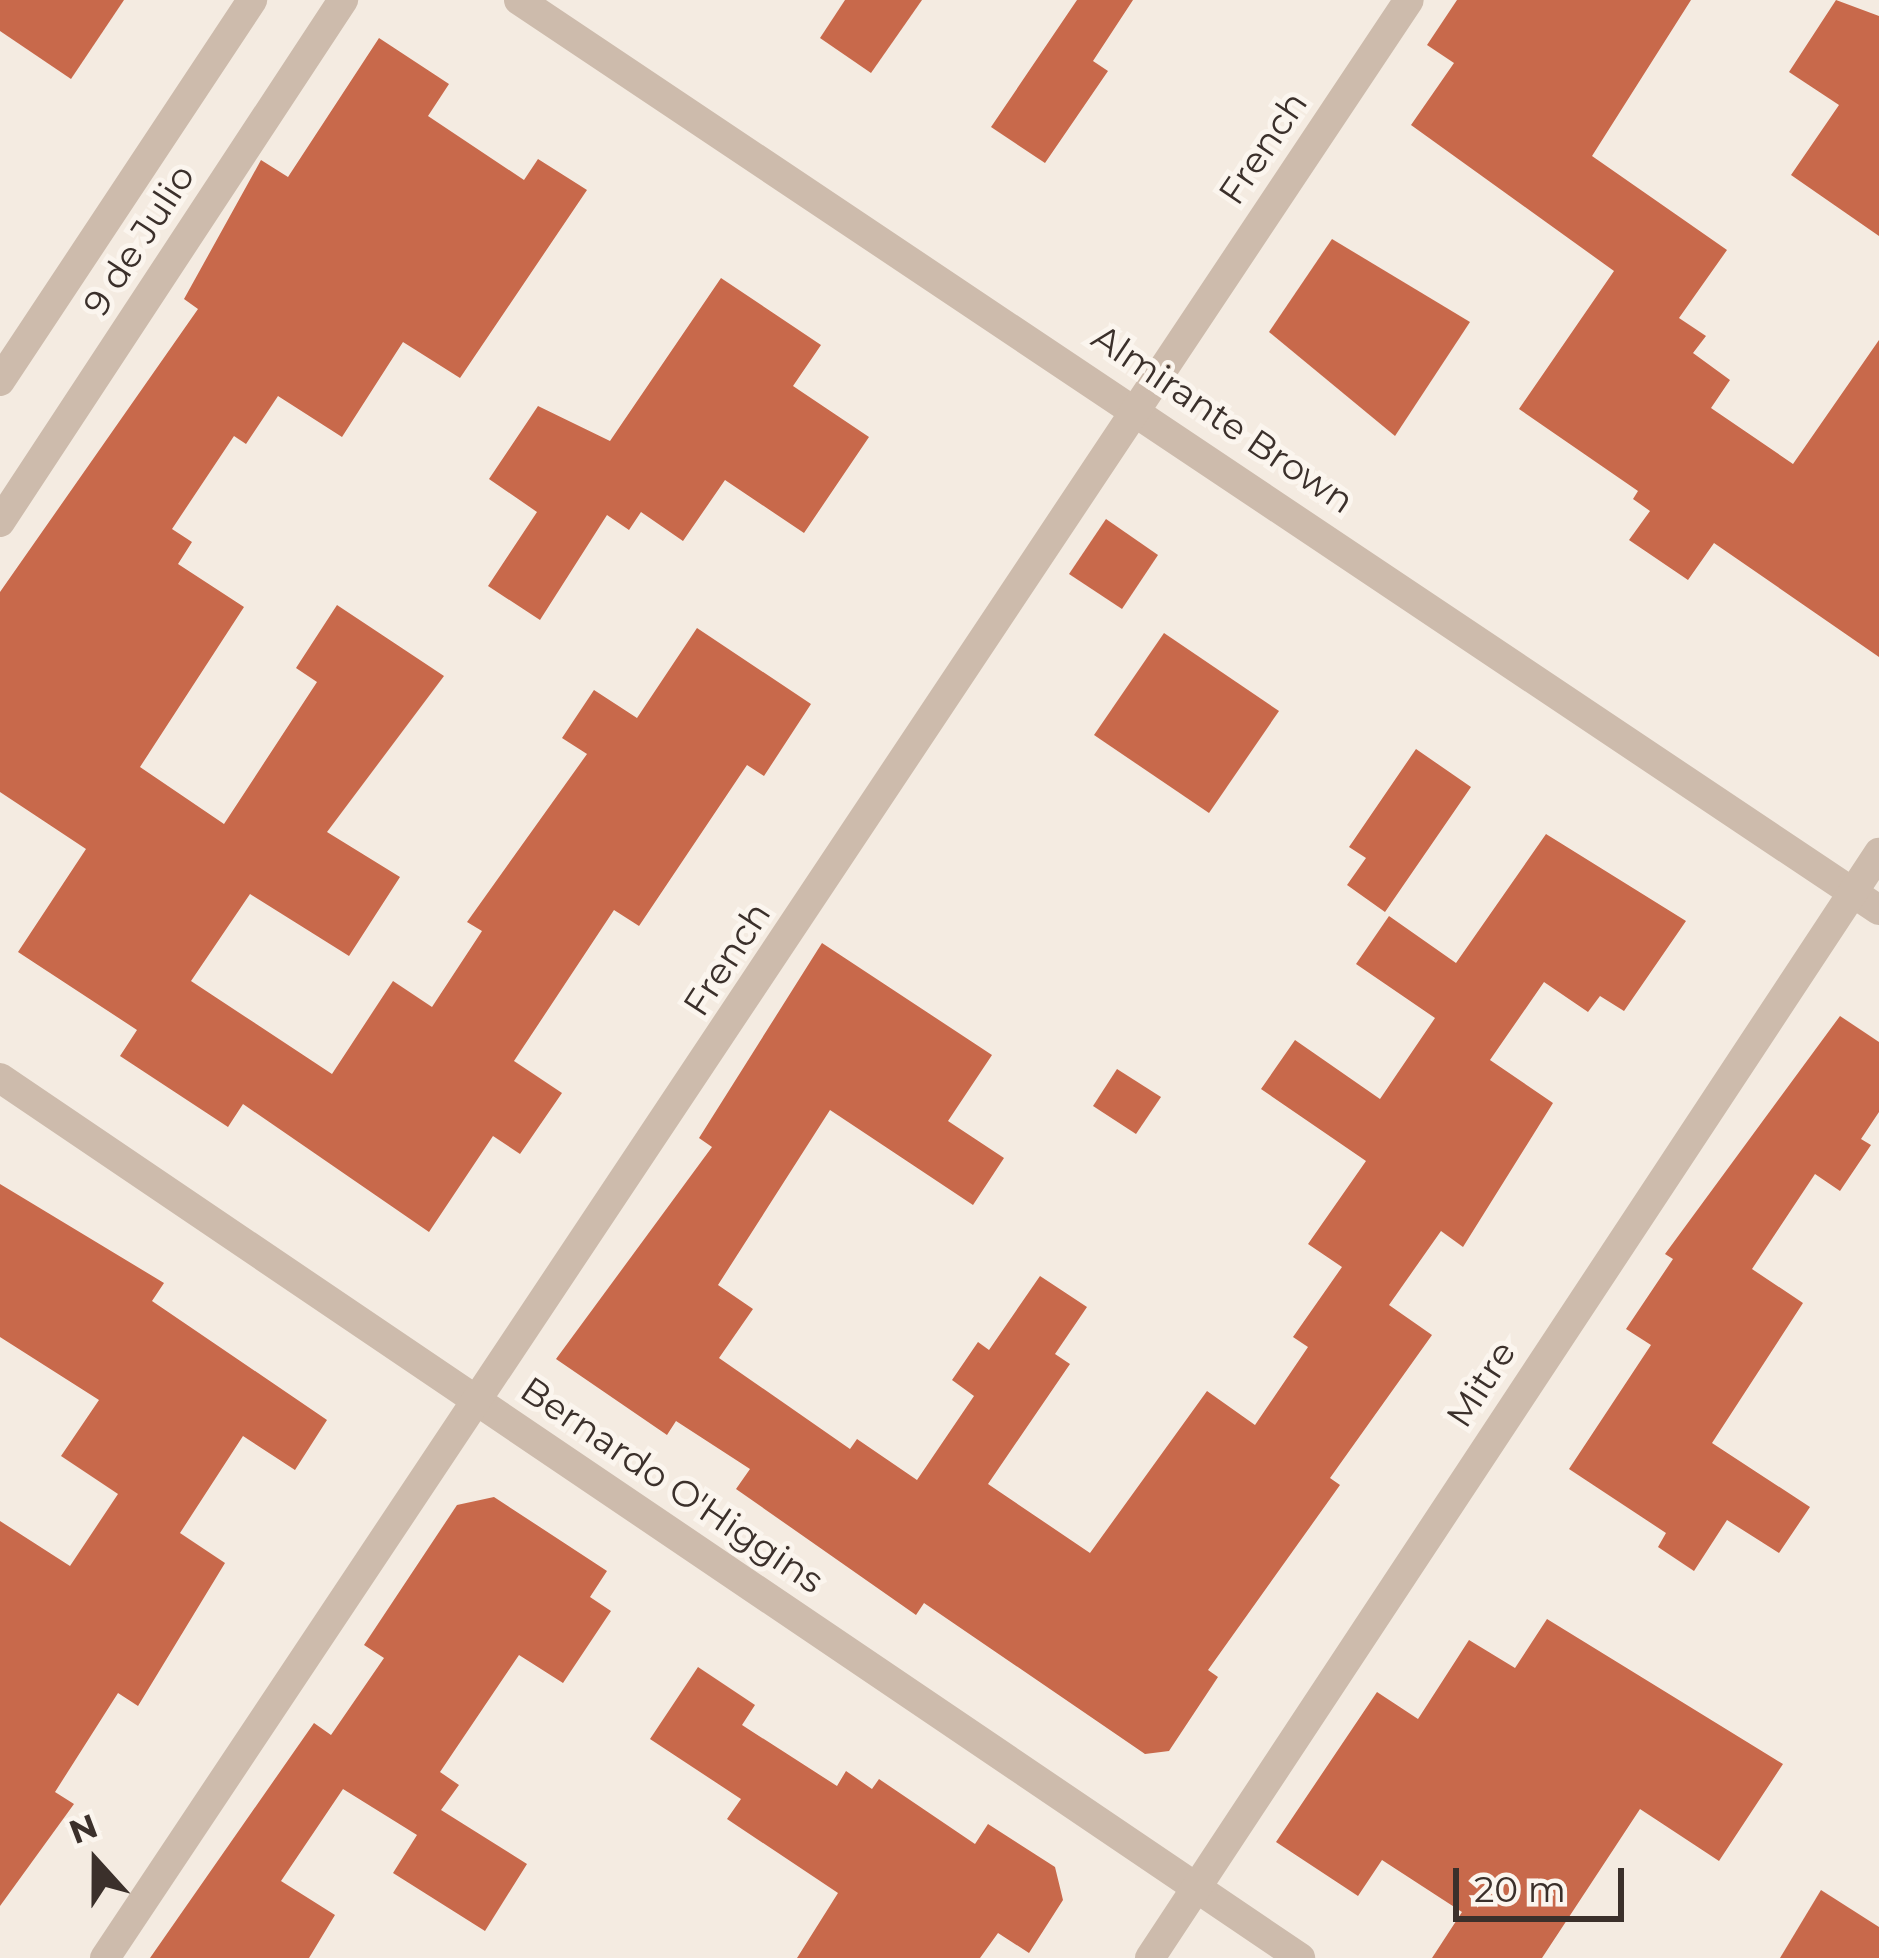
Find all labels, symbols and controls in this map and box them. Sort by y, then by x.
street label: French [1210,83,1316,213]
street label: 9 de Julio [74,156,204,324]
street label: Almirante Brown [1084,315,1362,523]
street label: French [674,894,780,1024]
street label: Mitre [1437,1333,1525,1435]
street label: Bernardo O'Higgins [512,1368,832,1602]
north arrow [36,1802,156,1922]
text: N [63,1805,103,1852]
scale bar [1459,1844,1630,1918]
text: 20 m [1474,1867,1566,1911]

